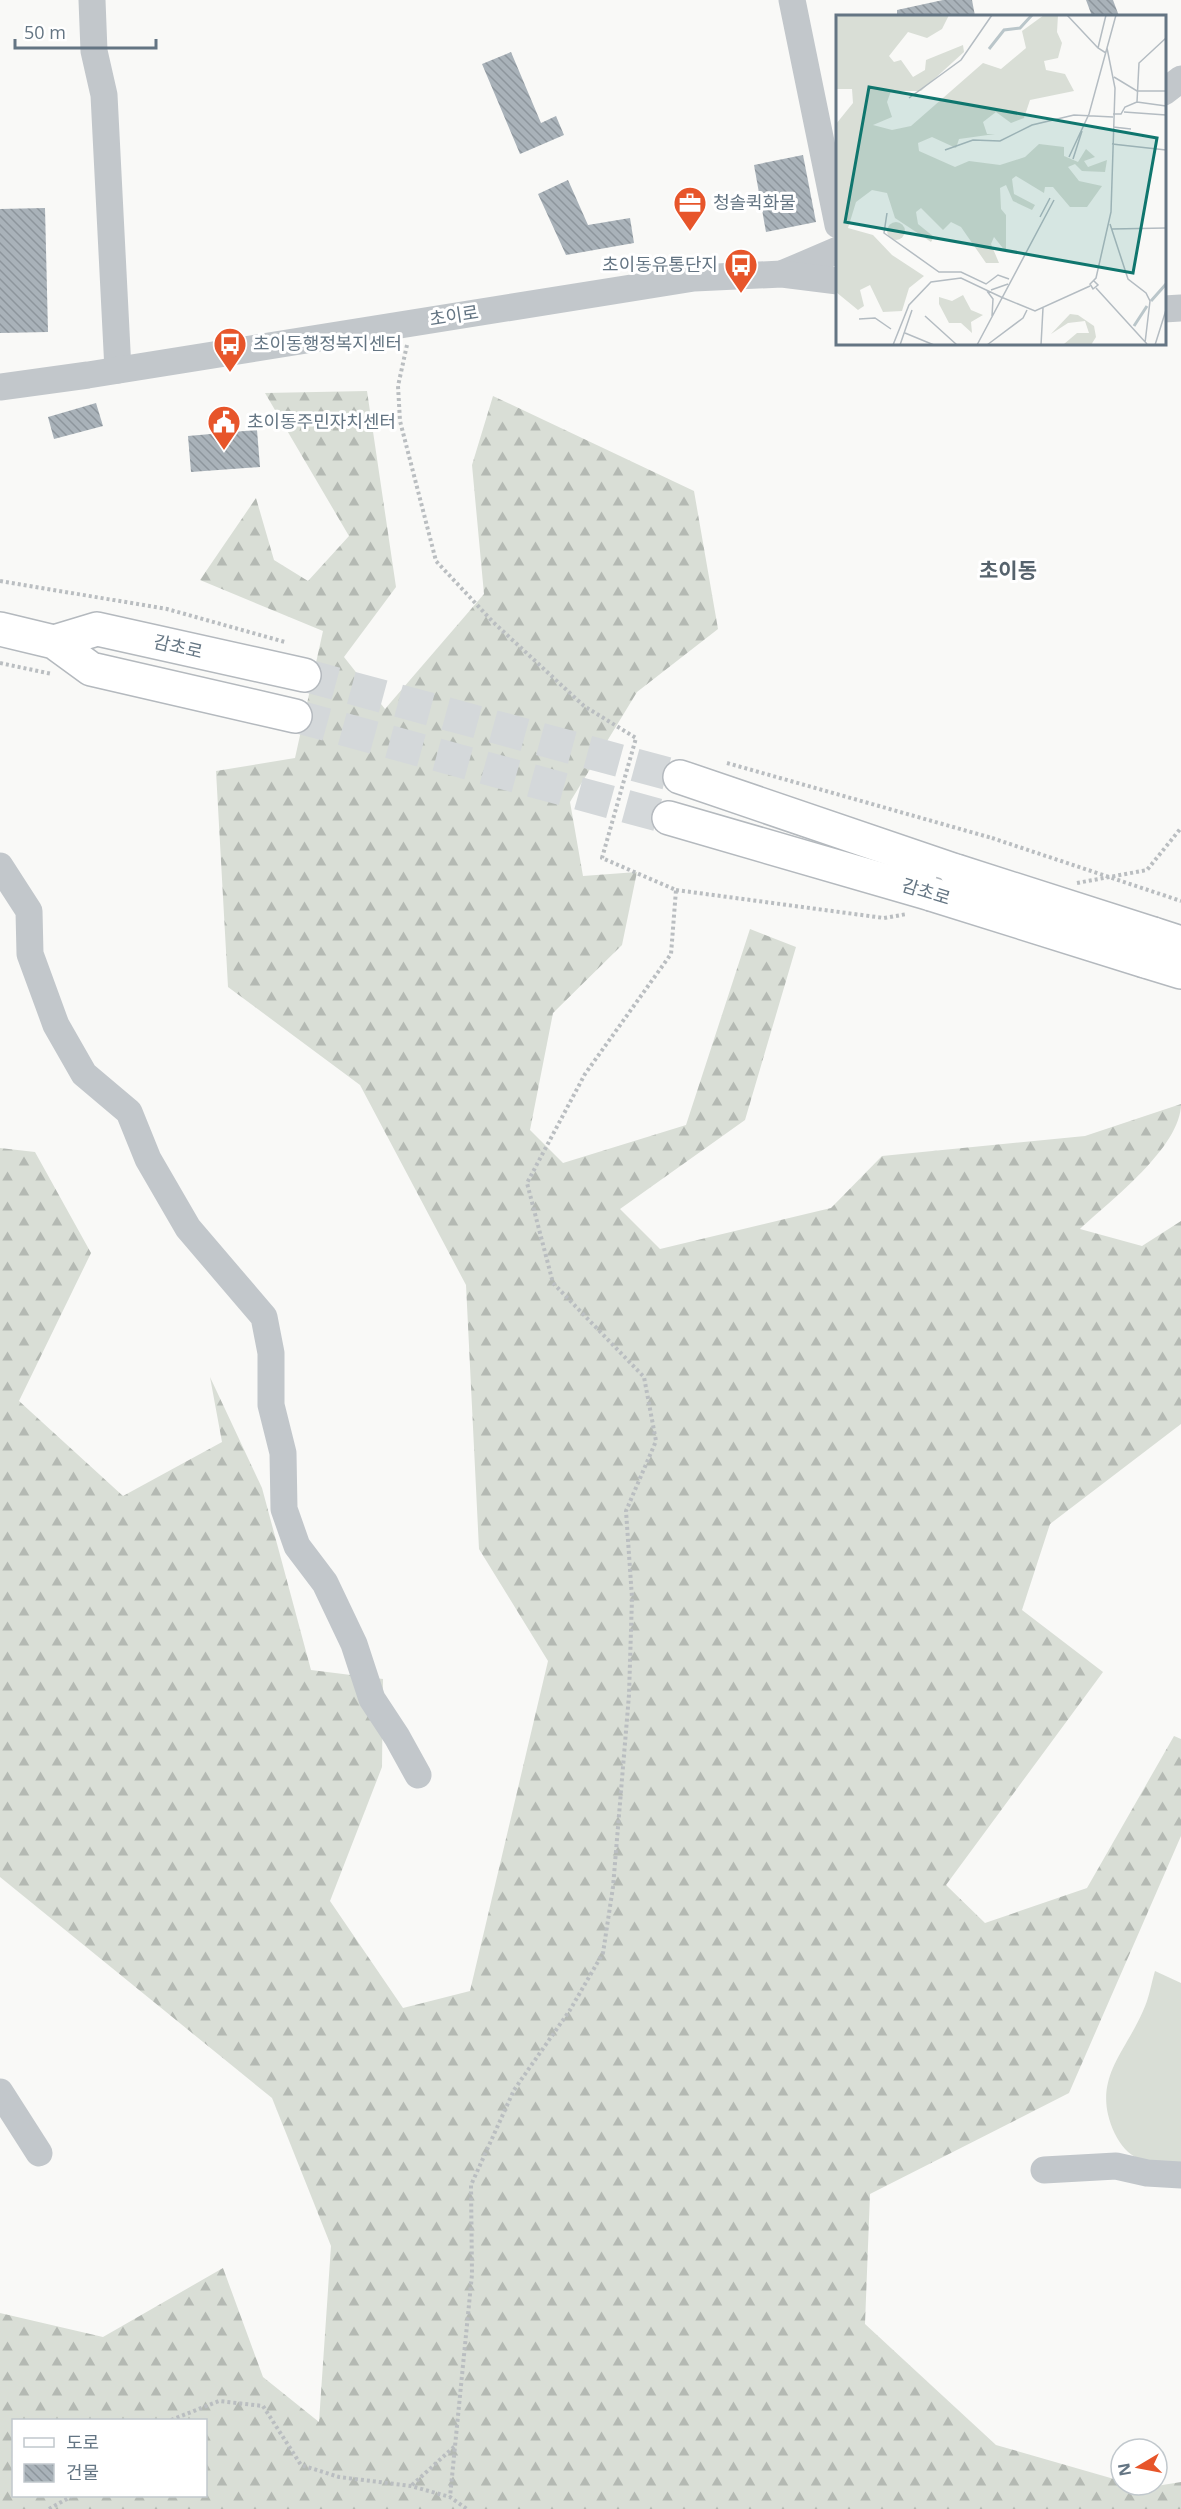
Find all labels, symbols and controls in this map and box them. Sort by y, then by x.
scale bar [15,12,156,50]
inset map [836,15,1166,345]
text: 50 m [24,20,66,44]
office icon: 청솔퀵화물 [672,185,708,232]
place label: 청솔퀵화물 [713,190,796,214]
bus stop icon: 초이동유통단지 [723,247,759,294]
place label: 초이동유통단지 [602,252,718,276]
street label: 초이로 [427,299,480,331]
bus stop icon: 초이동행정복지센터 [212,326,248,373]
place label: 초이동행정복지센터 [253,331,402,355]
public building icon: 초이동주민자치센터 [206,404,242,451]
place label: 초이동주민자치센터 [247,409,396,433]
district label: 초이동 [979,556,1037,584]
street label: 감초로 [151,629,205,663]
street label: 감초로 [899,872,954,910]
legend [12,2419,207,2497]
text: 도로 [66,2430,99,2454]
north arrow [1109,2437,1169,2497]
text: 건물 [66,2460,99,2484]
text: N [1112,2461,1136,2478]

